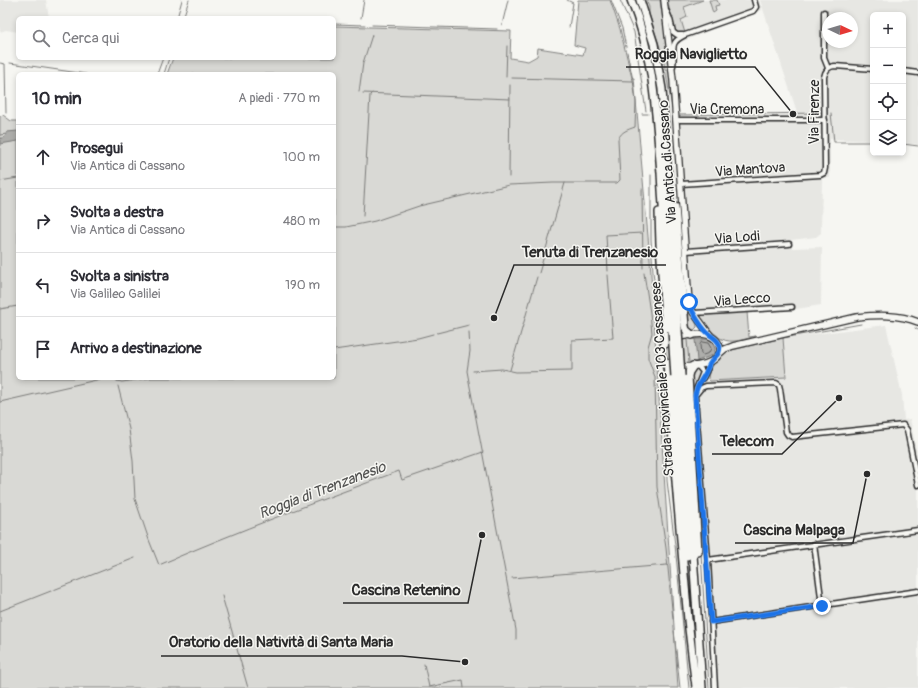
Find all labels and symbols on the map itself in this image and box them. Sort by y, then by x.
north arrow [822,12,858,48]
callout: Roggia Naviglietto [626,40,755,67]
text: Roggia Naviglietto [635,45,747,64]
street label: Via Firenze [806,80,823,144]
street label: Via Antica di Cassano [655,99,680,224]
street label: Via Cremona [690,101,764,118]
street label: Via Mantova [714,159,786,180]
street label: Via Lodi [714,227,761,248]
callout: Tenuta di Trenzanesio [514,238,666,265]
text: Tenuta di Trenzanesio [521,243,658,262]
street label: Strada Provinciale 103 Cassanese [647,281,678,477]
street label: Via Lecco [713,289,772,310]
route start [680,293,698,311]
callout: Telecom [712,427,782,454]
text: Telecom [719,432,774,451]
water label: Roggia di Trenzanesio [256,457,389,523]
callout: Cascina Malpaga [735,516,853,543]
text: Cascina Malpaga [743,521,845,540]
callout: Cascina Retenino [343,576,468,603]
text: Cascina Retenino [352,581,460,600]
route end [813,597,831,615]
callout: Oratorio della Natività di Santa Maria [161,629,402,656]
text: Oratorio della Natività di Santa Maria [169,633,393,652]

